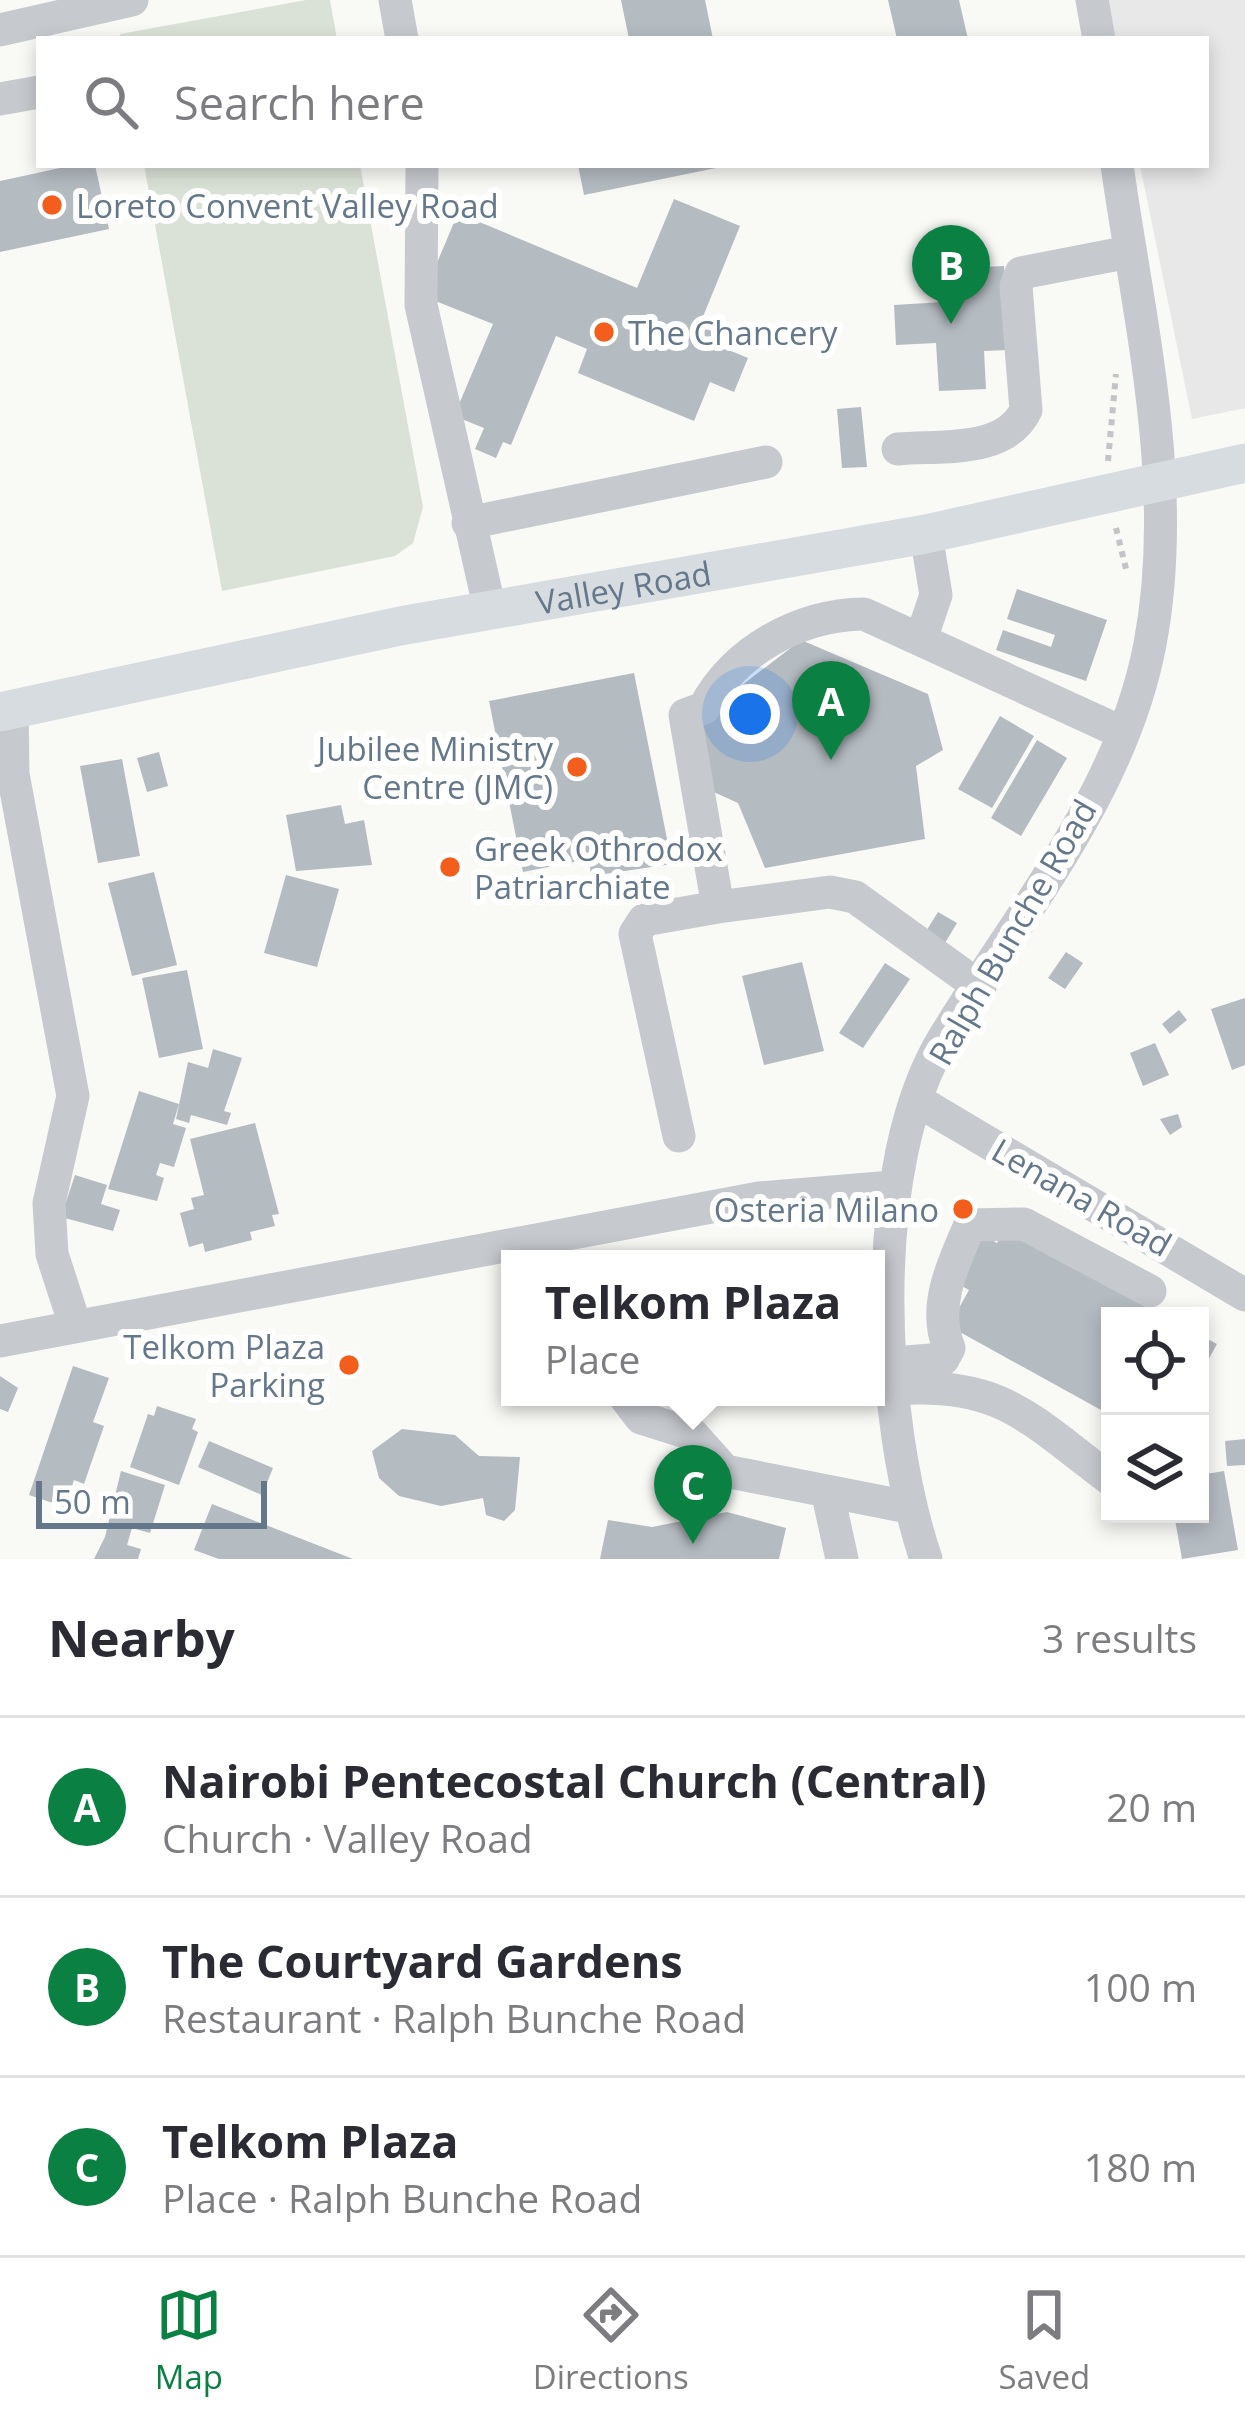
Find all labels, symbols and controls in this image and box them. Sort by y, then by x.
search box [36,36,1209,168]
icon: search [78,69,144,135]
text: Search here [174,72,425,133]
place label: Loreto Convent Valley Road [76,183,499,228]
marker: Loreto Convent Valley Road [39,192,65,218]
pin: B [912,225,990,324]
place label: The Chancery [628,310,838,355]
marker: The Chancery [591,319,617,345]
street label: Valley Road [532,549,715,624]
pin: A [792,661,870,760]
your location [720,684,780,744]
place label: Jubilee Ministry Centre (JMC) [314,726,553,809]
marker: Jubilee Ministry Centre (JMC) [564,754,590,780]
street label: Ralph Bunche Road [918,791,1106,1073]
place label: Greek Othrodox Patriarchiate [474,826,723,909]
marker: Greek Othrodox Patriarchiate [437,854,463,880]
street label: Lenana Road [984,1127,1180,1267]
place label: Osteria Milano [714,1187,939,1232]
marker: Osteria Milano [950,1196,976,1222]
popup [501,1250,885,1406]
text: Telkom Plaza [545,1271,841,1332]
map controls [1101,1307,1209,1523]
button: locate [1101,1307,1209,1415]
place label: Telkom Plaza Parking [123,1324,325,1407]
text: Place [545,1332,640,1385]
marker: Telkom Plaza Parking [336,1352,362,1378]
button: layers [1101,1415,1209,1523]
pin: C [654,1445,732,1544]
scale bar [36,1475,267,1528]
text: 50 m [54,1479,131,1524]
text: Nearby [48,1602,235,1672]
text: 3 results [1042,1611,1197,1664]
text: Nairobi Pentecostal Church (Central) [162,1750,987,1811]
text: A [74,1780,100,1833]
text: 20 m [1106,1780,1197,1833]
text: Church · Valley Road [162,1811,533,1864]
text: The Courtyard Gardens [162,1930,683,1991]
text: B [74,1960,100,2013]
text: 100 m [1084,1960,1197,2013]
text: Restaurant · Ralph Bunche Road [162,1991,746,2044]
text: Telkom Plaza [162,2110,458,2171]
text: C [75,2140,99,2193]
text: 180 m [1084,2140,1197,2193]
text: Place · Ralph Bunche Road [162,2171,642,2224]
tab: Map [155,2282,223,2399]
tab: Directions [533,2282,689,2399]
tab: Saved [998,2282,1090,2399]

